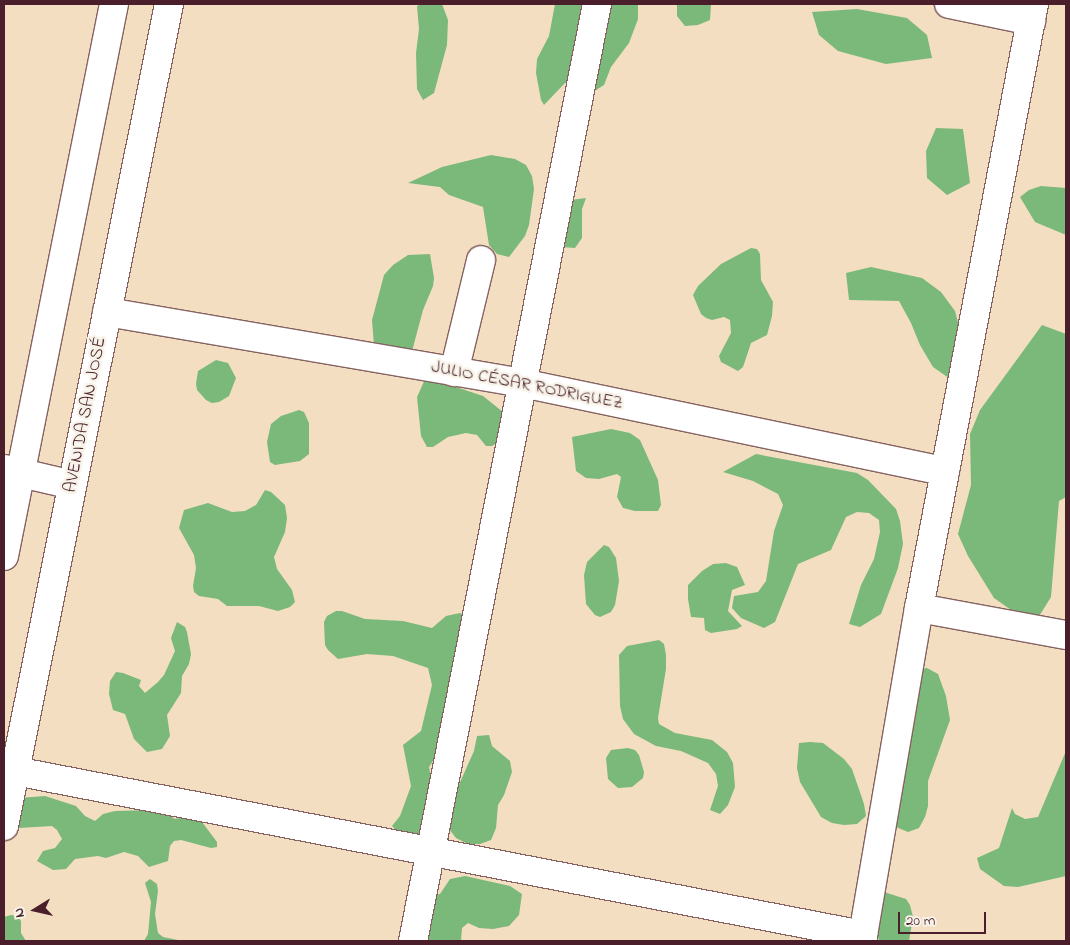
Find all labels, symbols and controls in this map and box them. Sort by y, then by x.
street label: AVENIDA SAN JOSÉ [60,335,112,495]
street label: JULIO CÉSAR RODRIGUEZ [429,357,625,415]
north arrow [10,885,60,935]
scale bar [900,902,988,934]
text: N [9,906,31,919]
text: 20 m [906,910,935,932]

